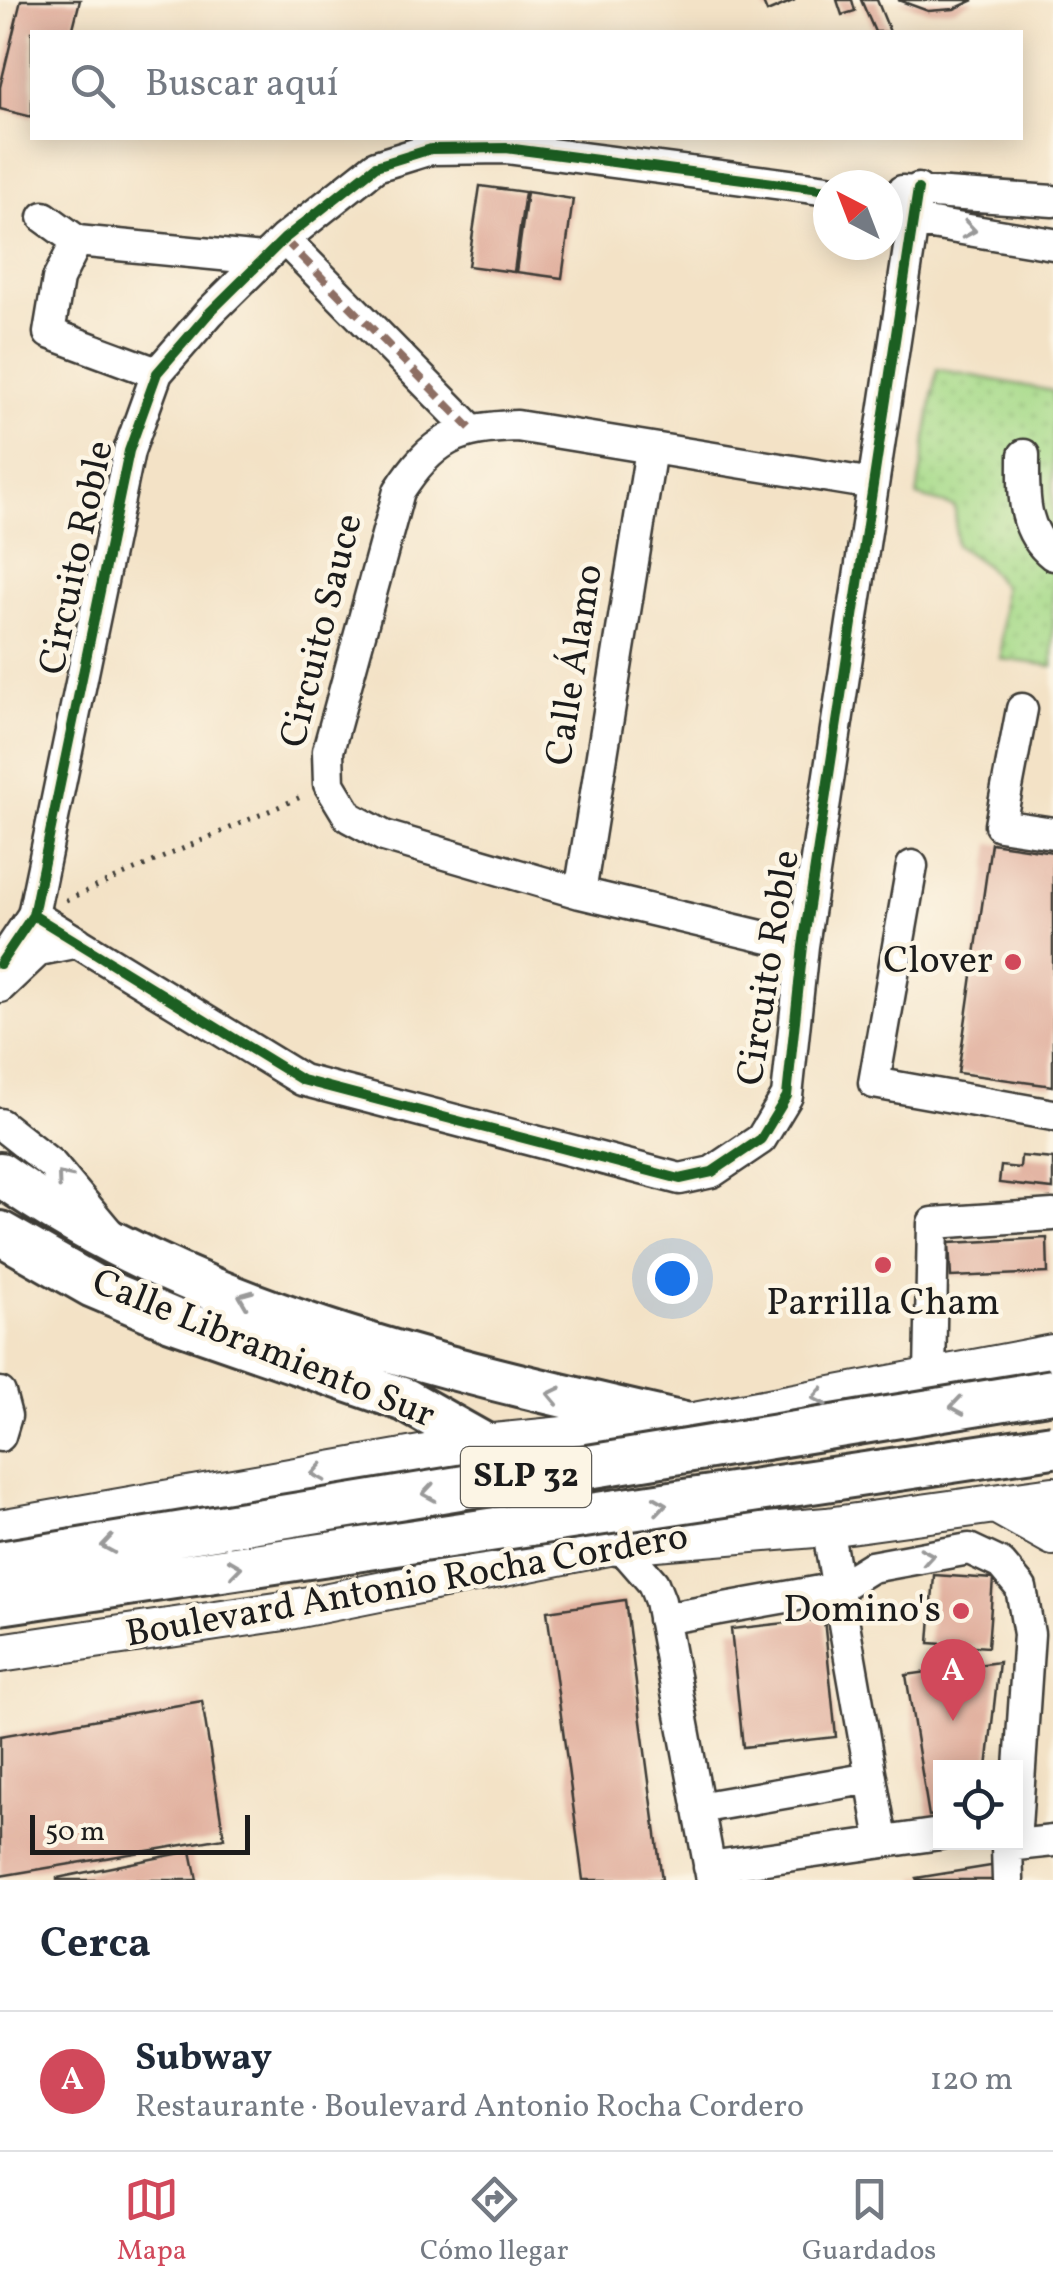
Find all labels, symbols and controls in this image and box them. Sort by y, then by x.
search box [30,30,1023,140]
icon: search [65,58,120,113]
text: Buscar aquí [145,59,338,112]
north arrow [813,170,903,260]
one-way arrow [961,219,977,240]
street label: Circuito Roble [27,436,129,680]
street label: Circuito Sauce [268,509,378,753]
street label: Calle Álamo [534,561,618,769]
street label: Circuito Roble [725,846,815,1090]
place label: Clover [883,936,993,989]
marker: Clover [1002,951,1024,973]
one-way arrow [57,1172,75,1190]
your location [647,1253,698,1304]
marker: Parrilla Cham [872,1254,894,1276]
street label: Calle Libramiento Sur [84,1257,442,1443]
place label: Parrilla Cham [766,1278,1000,1331]
one-way arrow [237,1290,254,1310]
one-way arrow [546,1386,563,1407]
one-way arrow [811,1386,828,1407]
one-way arrow [949,1395,965,1416]
road number: SLP 32 [461,1447,591,1507]
one-way arrow [309,1462,326,1483]
one-way arrow [421,1482,437,1503]
one-way arrow [652,1496,669,1517]
street label: Boulevard Antonio Rocha Cordero [122,1511,692,1663]
one-way arrow [100,1534,116,1555]
one-way arrow [919,1547,936,1568]
one-way arrow [227,1559,243,1580]
place label: Domino's [783,1585,941,1638]
marker: Domino's [950,1600,972,1622]
pin: A [920,1638,986,1721]
map controls [933,1760,1023,1850]
button: locate [933,1760,1023,1850]
scale bar [30,1810,250,1854]
text: 50 m [45,1813,105,1852]
text: Cerca [40,1916,151,1975]
text: Subway [135,2033,272,2086]
text: A [61,2059,84,2103]
text: 120 m [930,2059,1013,2103]
text: Restaurante · Boulevard Antonio Rocha Cordero [135,2086,804,2130]
tab: Mapa [117,2172,187,2271]
tab: Cómo llegar [420,2172,569,2271]
tab: Guardados [802,2172,936,2271]

